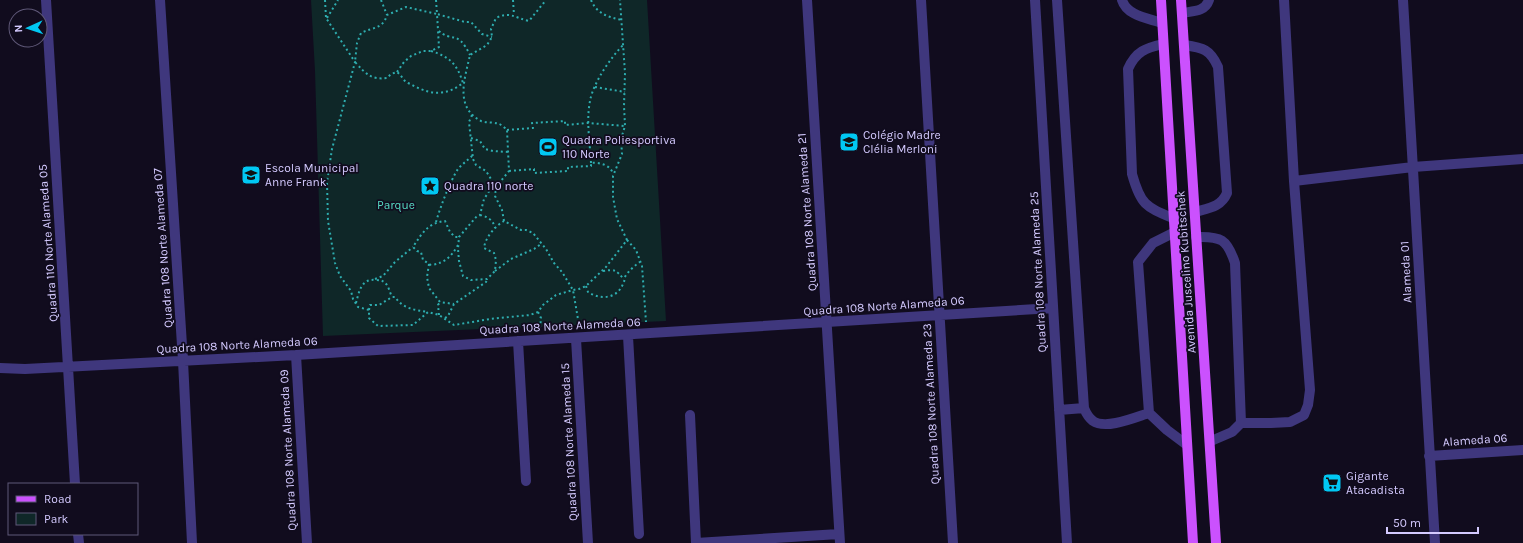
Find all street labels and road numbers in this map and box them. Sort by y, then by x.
street label: Quadra 108 Norte Alameda 21 [794,133,820,291]
street label: Quadra 110 Norte Alameda 05 [35,164,60,322]
street label: Quadra 108 Norte Alameda 07 [150,167,176,328]
street label: Avenida Juscelino Kubitschek [1173,190,1199,354]
street label: Quadra 108 Norte Alameda 25 [1027,191,1049,353]
street label: Alameda 01 [1397,241,1415,303]
street label: Quadra 108 Norte Alameda 06 [803,293,965,319]
street label: Quadra 108 Norte Alameda 06 [479,315,641,337]
street label: Quadra 108 Norte Alameda 23 [920,323,942,485]
street label: Quadra 108 Norte Alameda 06 [156,334,318,356]
street label: Quadra 108 Norte Alameda 15 [558,362,580,521]
street label: Quadra 108 Norte Alameda 09 [277,369,299,531]
street label: Alameda 06 [1442,431,1508,449]

